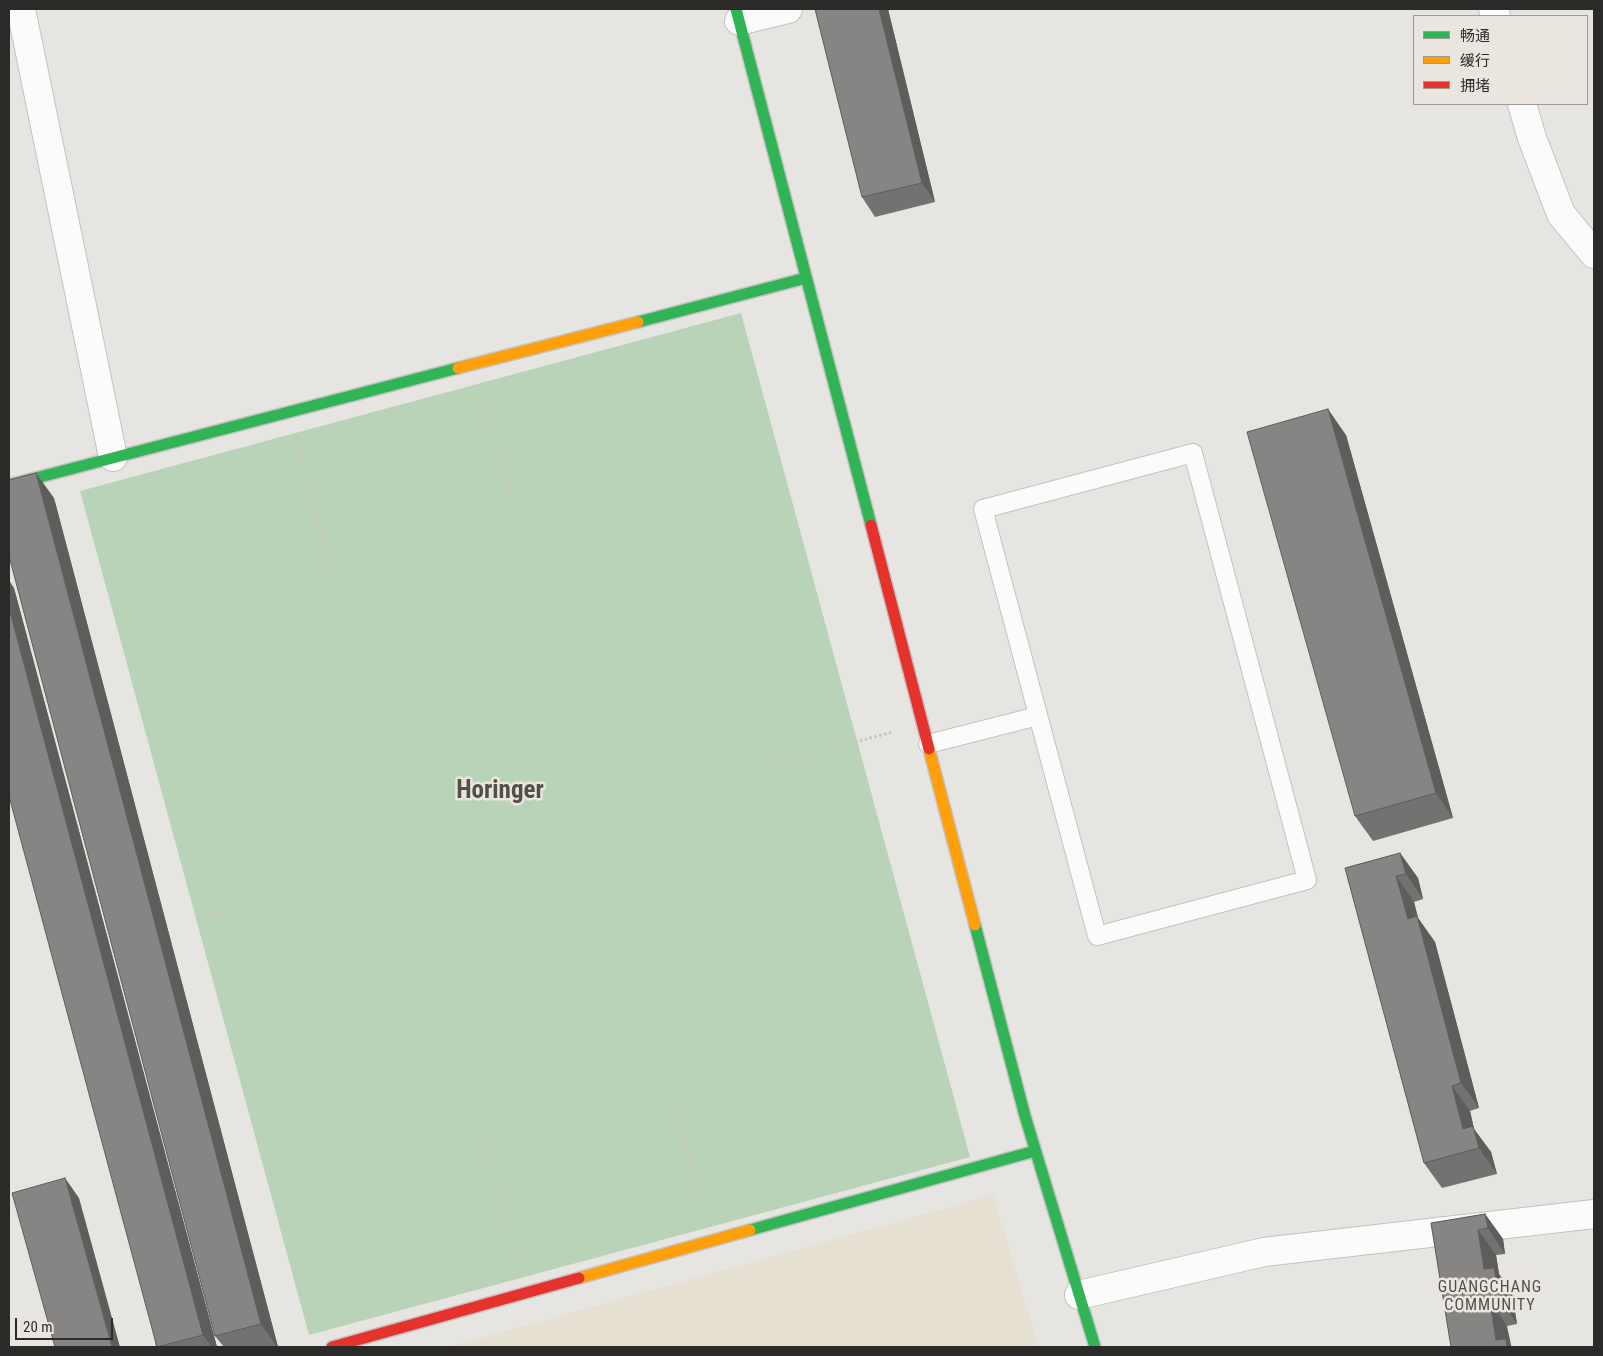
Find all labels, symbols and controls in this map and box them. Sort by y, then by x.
legend [1413,15,1588,105]
text: 畅通 [1460,27,1490,45]
text: 缓行 [1460,52,1490,70]
text: 拥堵 [1460,77,1490,95]
district label: Horinger [456,777,544,807]
district label: GUANGCHANG COMMUNITY [1436,1278,1544,1316]
scale bar [18,1308,115,1340]
text: 20 m [23,1318,53,1336]

